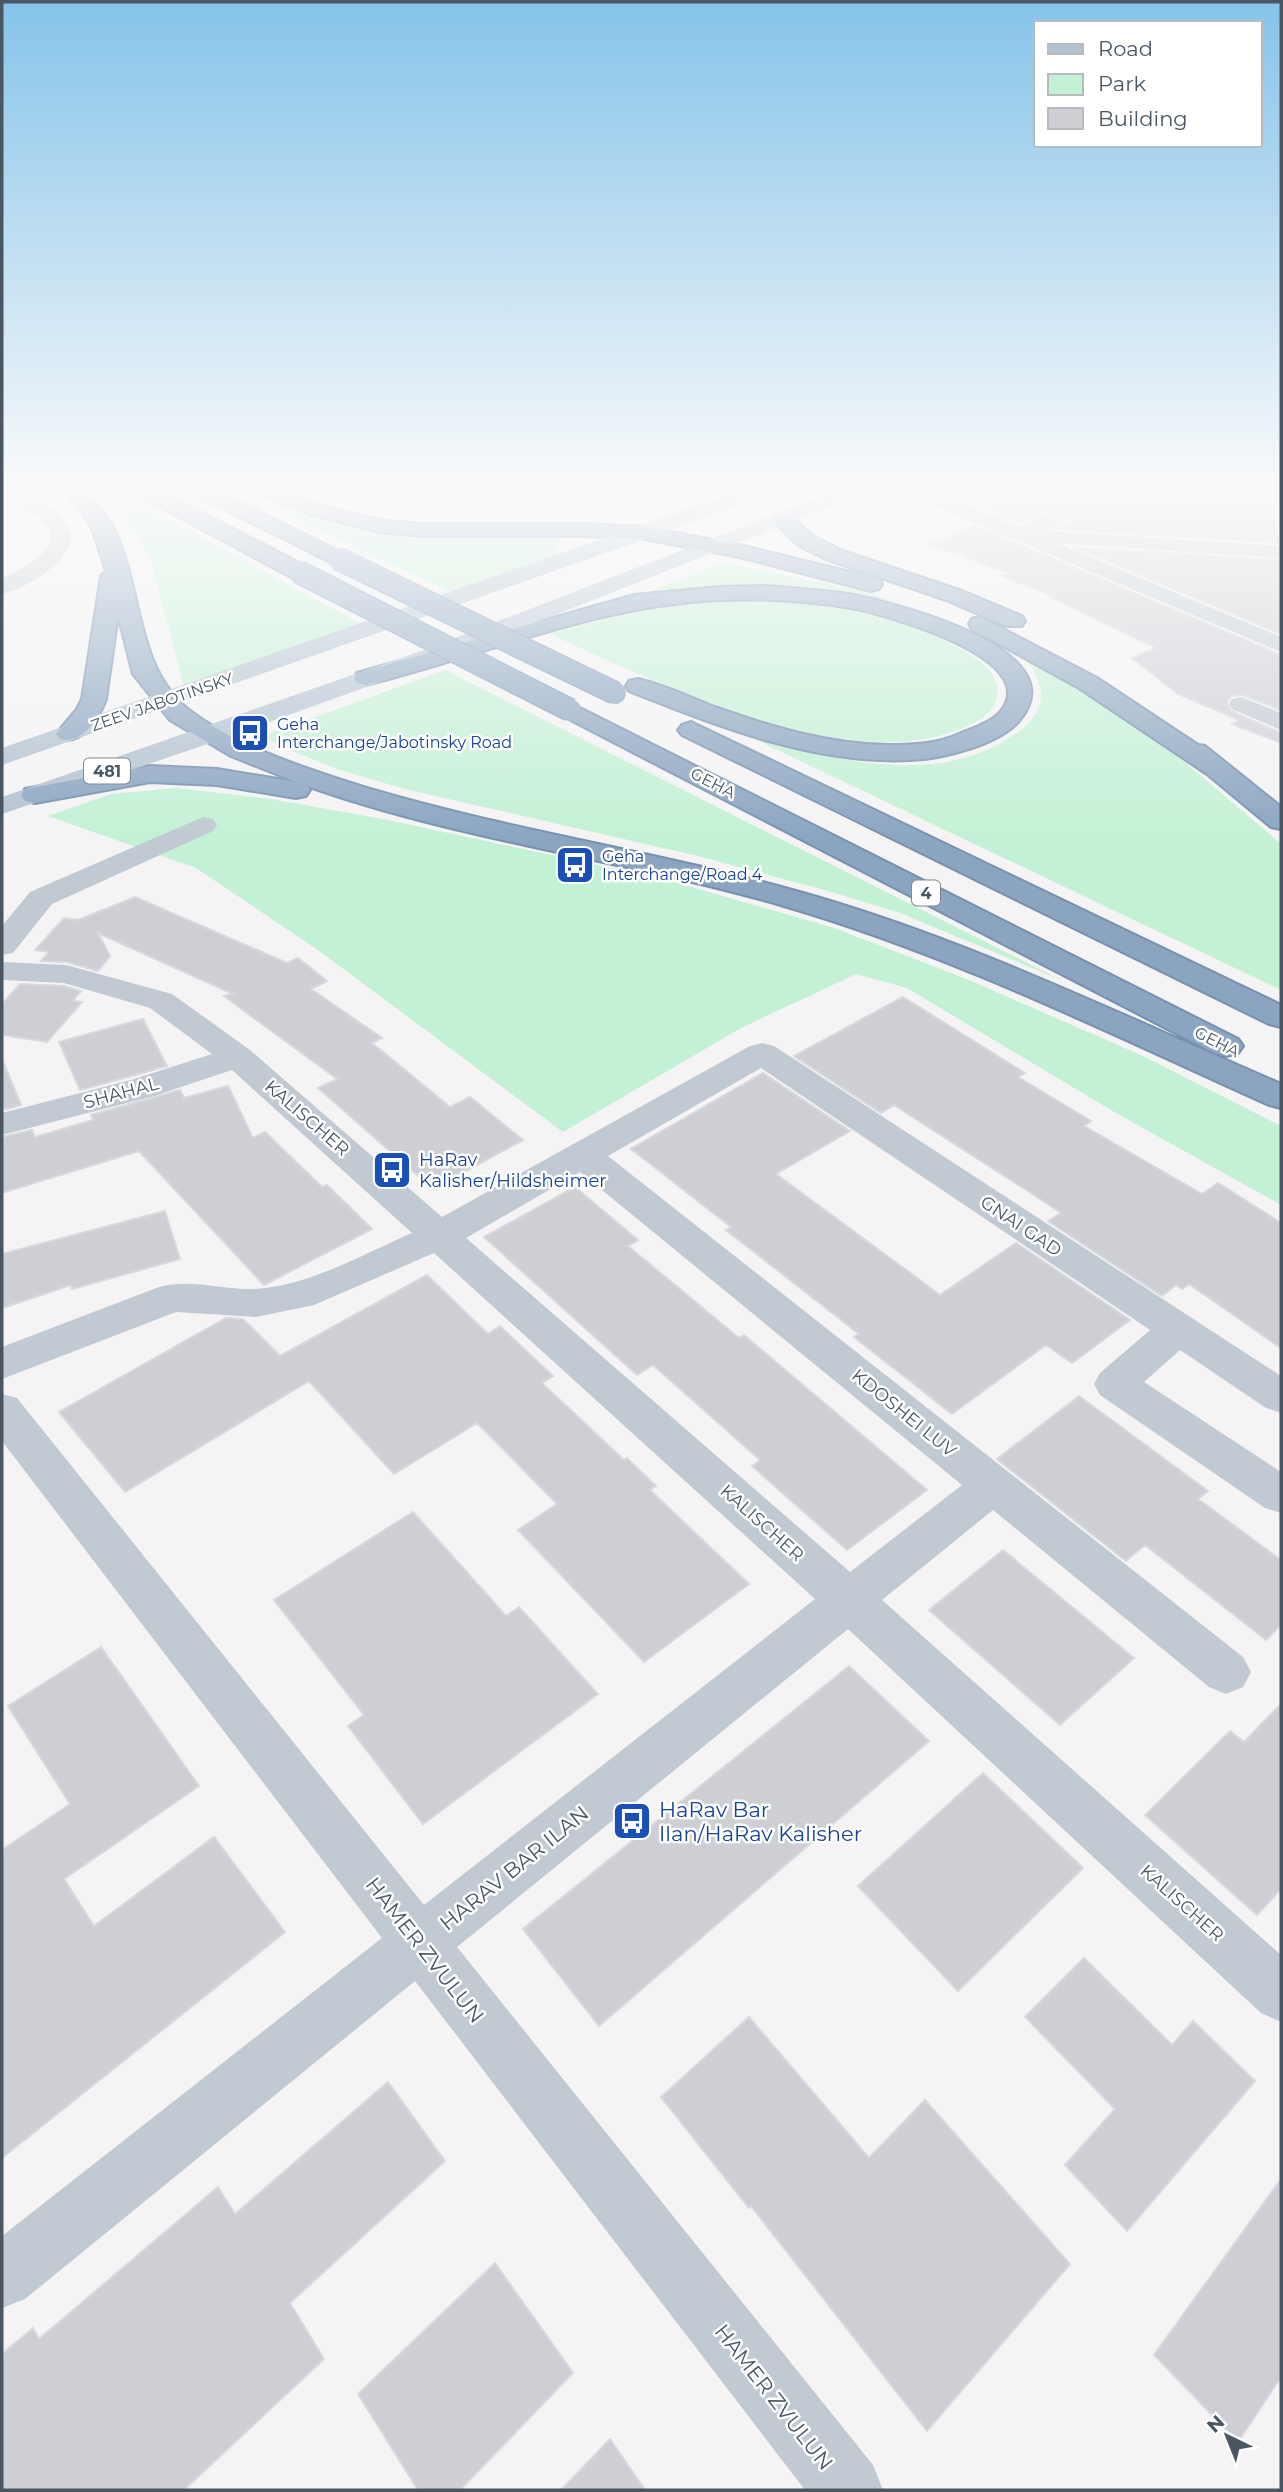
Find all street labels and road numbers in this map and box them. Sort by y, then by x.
street label: ZEEV JABOTINSKY [88,668,236,735]
road number: 481 [84,758,130,784]
street label: GEHA [687,764,739,802]
road number: 4 [912,880,940,906]
street label: GEHA [1191,1023,1243,1061]
street label: SHAHAL [81,1072,161,1114]
street label: KALISCHER [260,1075,354,1161]
street label: GNAI GAD [976,1191,1066,1261]
street label: KDOSHEI LUV [847,1364,961,1462]
street label: KALISCHER [716,1480,808,1566]
street label: HARAV BAR ILAN [435,1800,593,1936]
street label: KALISCHER [1136,1860,1228,1946]
street label: HAMER ZVULUN [360,1872,490,2028]
street label: HAMER ZVULUN [709,2319,839,2475]

